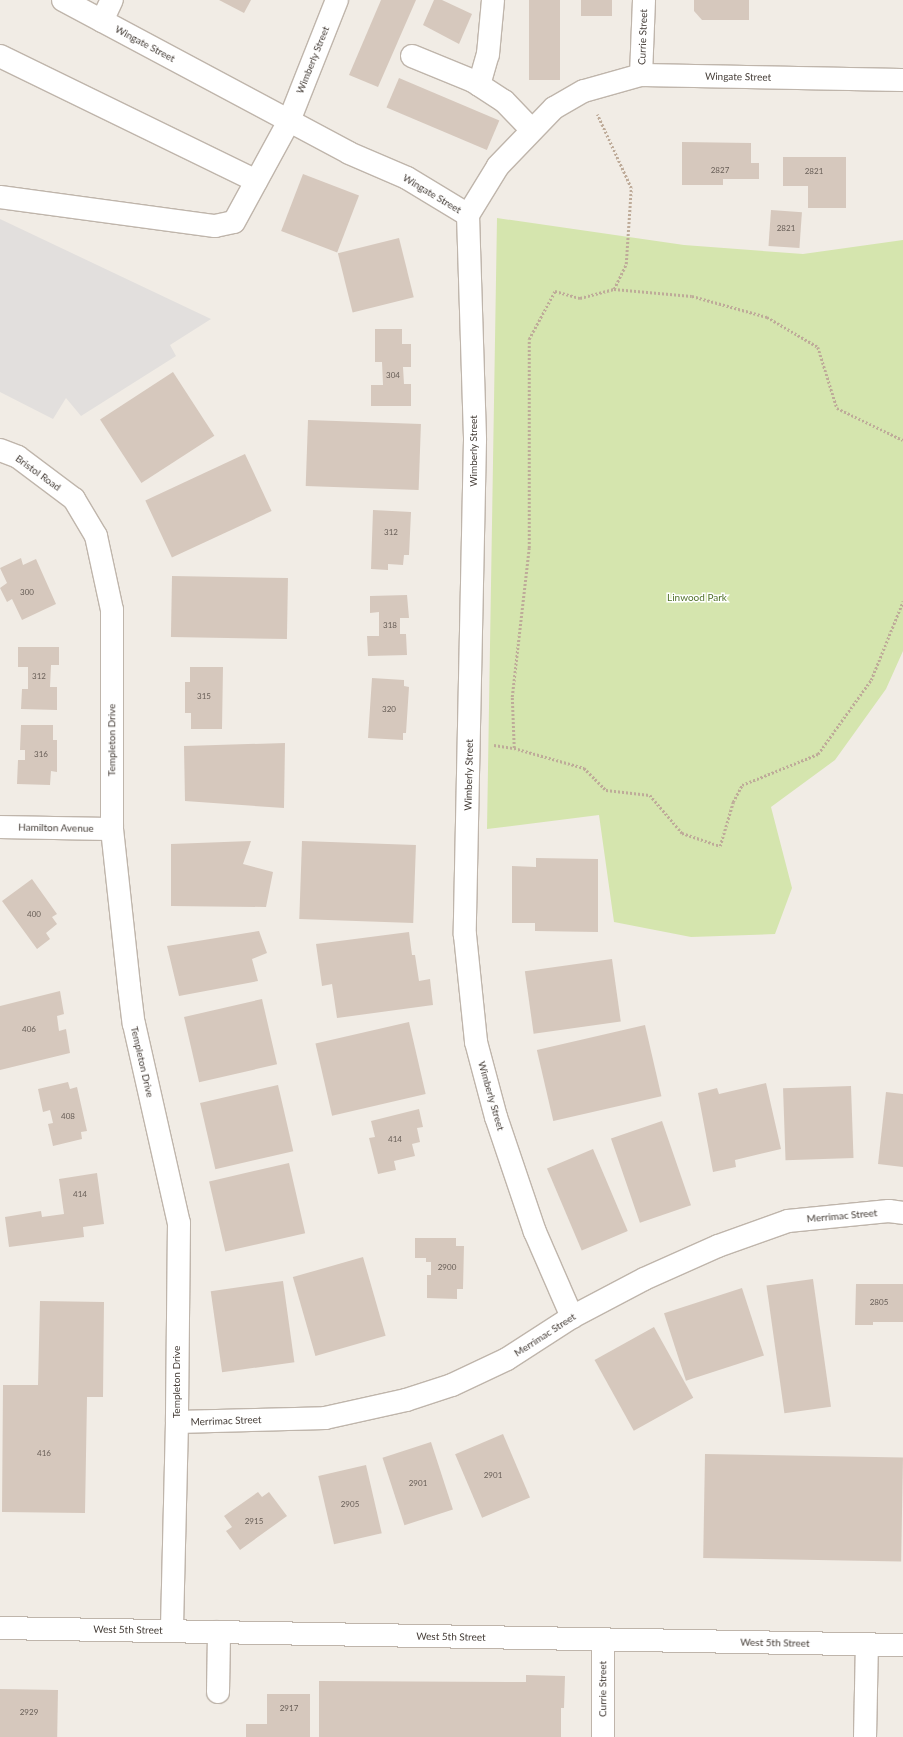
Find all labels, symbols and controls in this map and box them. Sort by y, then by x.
street label: Currie Street [636,9,650,65]
street label: Wingate Street [113,23,177,65]
street label: Wimberly Street [294,24,332,96]
street label: Wingate Street [705,70,771,84]
house number: 2827 [711,166,729,176]
house number: 2821 [805,167,823,177]
street label: Wingate Street [401,172,463,216]
house number: 2821 [777,224,795,234]
house number: 304 [386,371,400,381]
street label: Wimberly Street [468,415,480,487]
street label: Bristol Road [13,453,63,493]
house number: 312 [384,528,398,538]
house number: 300 [20,588,34,598]
park label: Linwood Park [667,592,727,604]
house number: 318 [383,621,397,631]
house number: 312 [32,672,46,682]
house number: 315 [197,692,211,702]
street label: Templeton Drive [106,704,118,776]
house number: 320 [382,705,396,715]
street label: Wimberly Street [462,739,476,811]
house number: 316 [34,750,48,760]
street label: Hamilton Avenue [18,821,94,835]
house number: 400 [27,910,41,920]
house number: 406 [22,1025,36,1035]
street label: Templeton Drive [128,1025,156,1099]
street label: Wimberly Street [475,1060,507,1132]
house number: 408 [61,1112,75,1122]
house number: 414 [388,1135,402,1145]
house number: 414 [73,1190,87,1200]
street label: Merrimac Street [806,1207,878,1225]
house number: 2900 [438,1263,456,1273]
house number: 2805 [870,1298,888,1308]
street label: Merrimac Street [512,1311,578,1359]
street label: Templeton Drive [171,1346,183,1418]
street label: Merrimac Street [190,1414,262,1428]
house number: 416 [37,1449,51,1459]
house number: 2901 [484,1471,502,1481]
house number: 2901 [409,1479,427,1489]
house number: 2905 [341,1500,359,1510]
house number: 2915 [245,1517,263,1527]
street label: West 5th Street [93,1623,163,1637]
street label: West 5th Street [416,1630,486,1644]
street label: West 5th Street [740,1636,810,1650]
street label: Currie Street [597,1661,609,1717]
house number: 2917 [280,1704,298,1714]
house number: 2929 [20,1708,38,1718]

